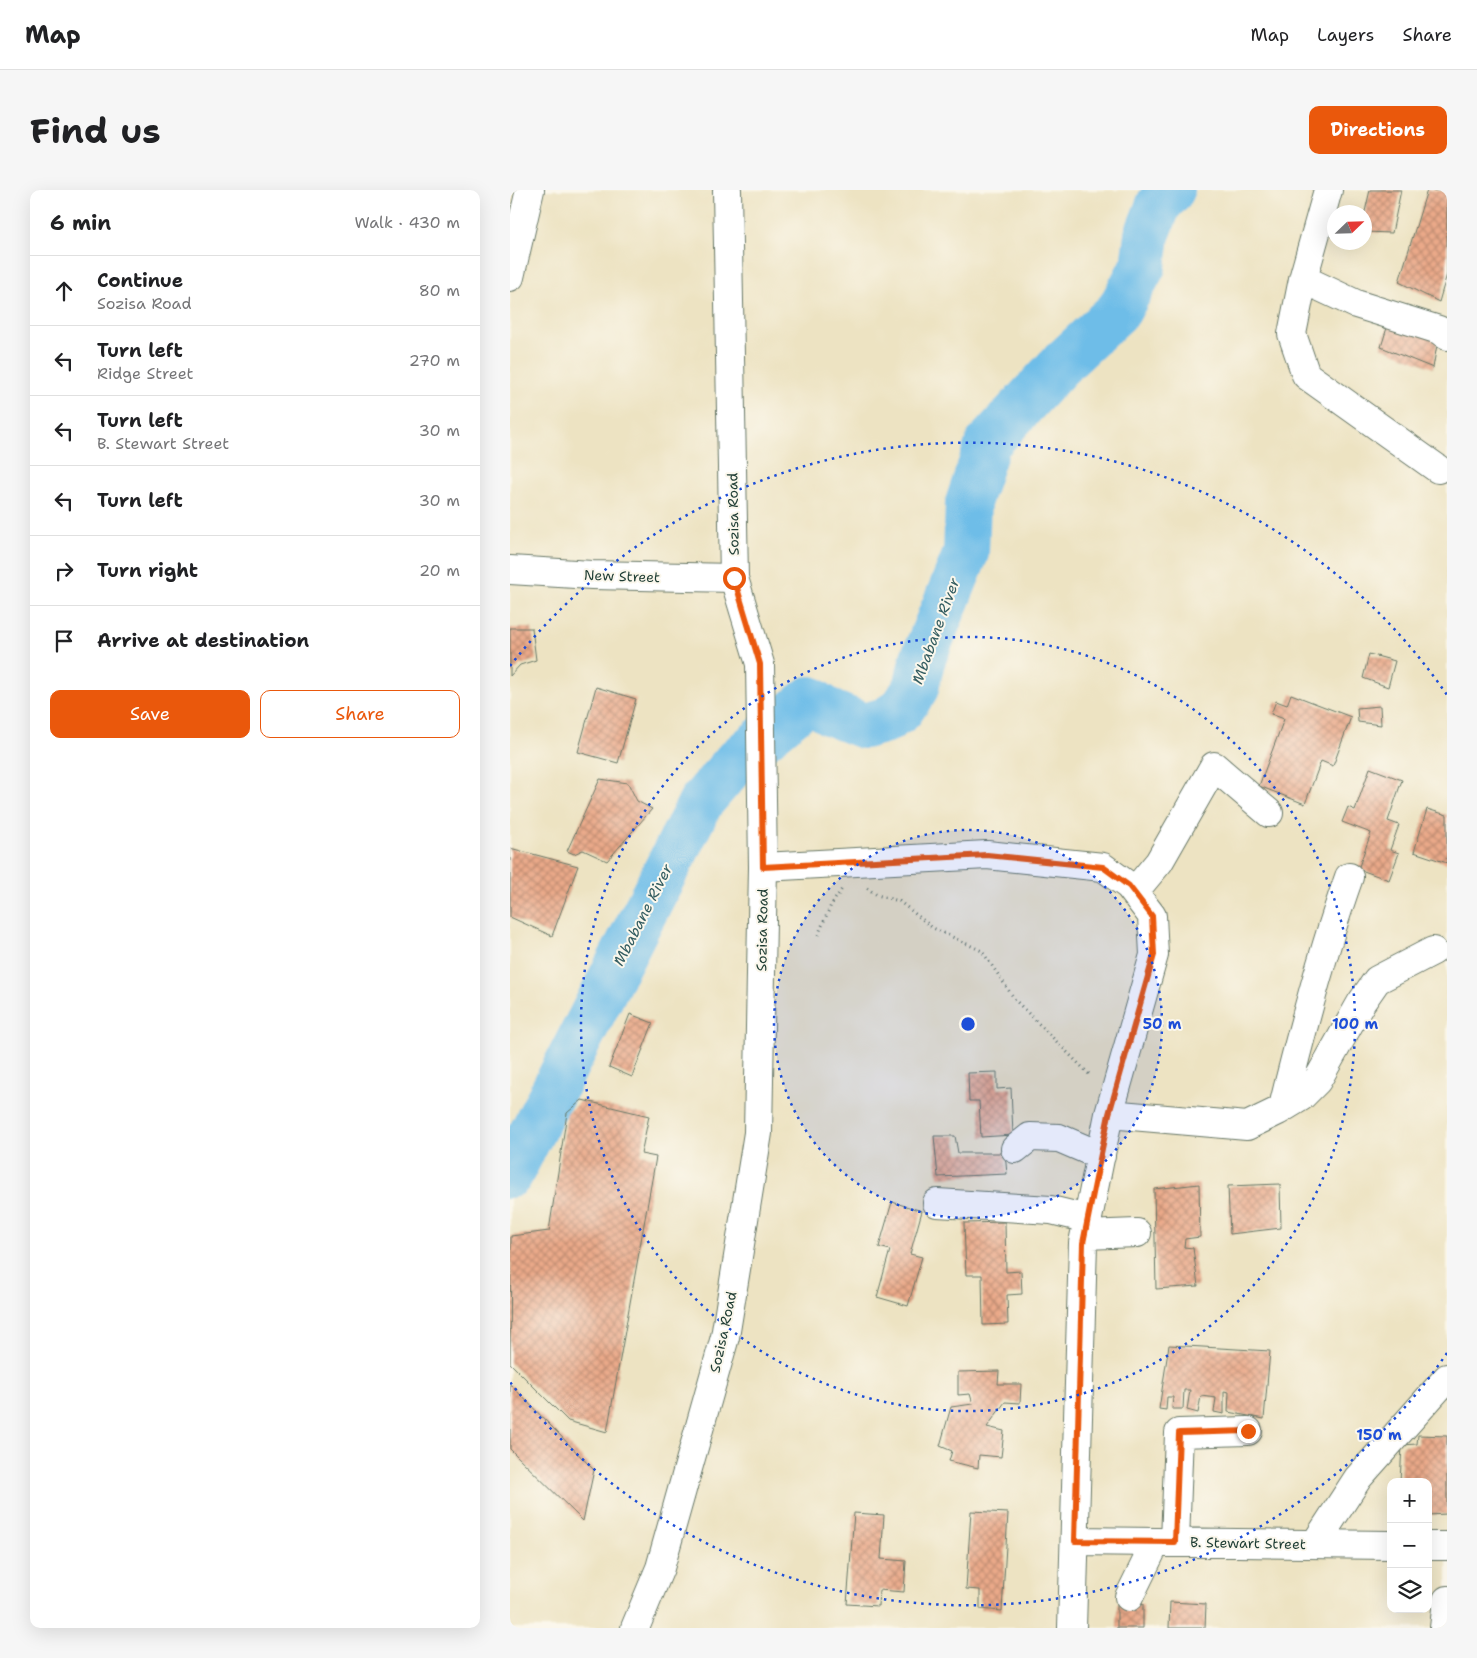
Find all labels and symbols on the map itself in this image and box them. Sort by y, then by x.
north arrow [1327,205,1372,250]
street label: Sozisa Road [723,472,743,556]
street label: New Street [584,566,660,586]
route start [723,567,746,590]
water label: Mbabane River [908,574,965,687]
water label: Mbabane River [609,860,678,969]
street label: Sozisa Road [752,888,772,972]
text: 50 m [1143,1014,1182,1034]
text: 100 m [1332,1014,1378,1034]
centre of rings [959,1015,977,1033]
street label: Sozisa Road [706,1290,740,1374]
route end [1237,1420,1260,1443]
text: 150 m [1356,1425,1402,1445]
street label: B. Stewart Street [1190,1533,1306,1553]

